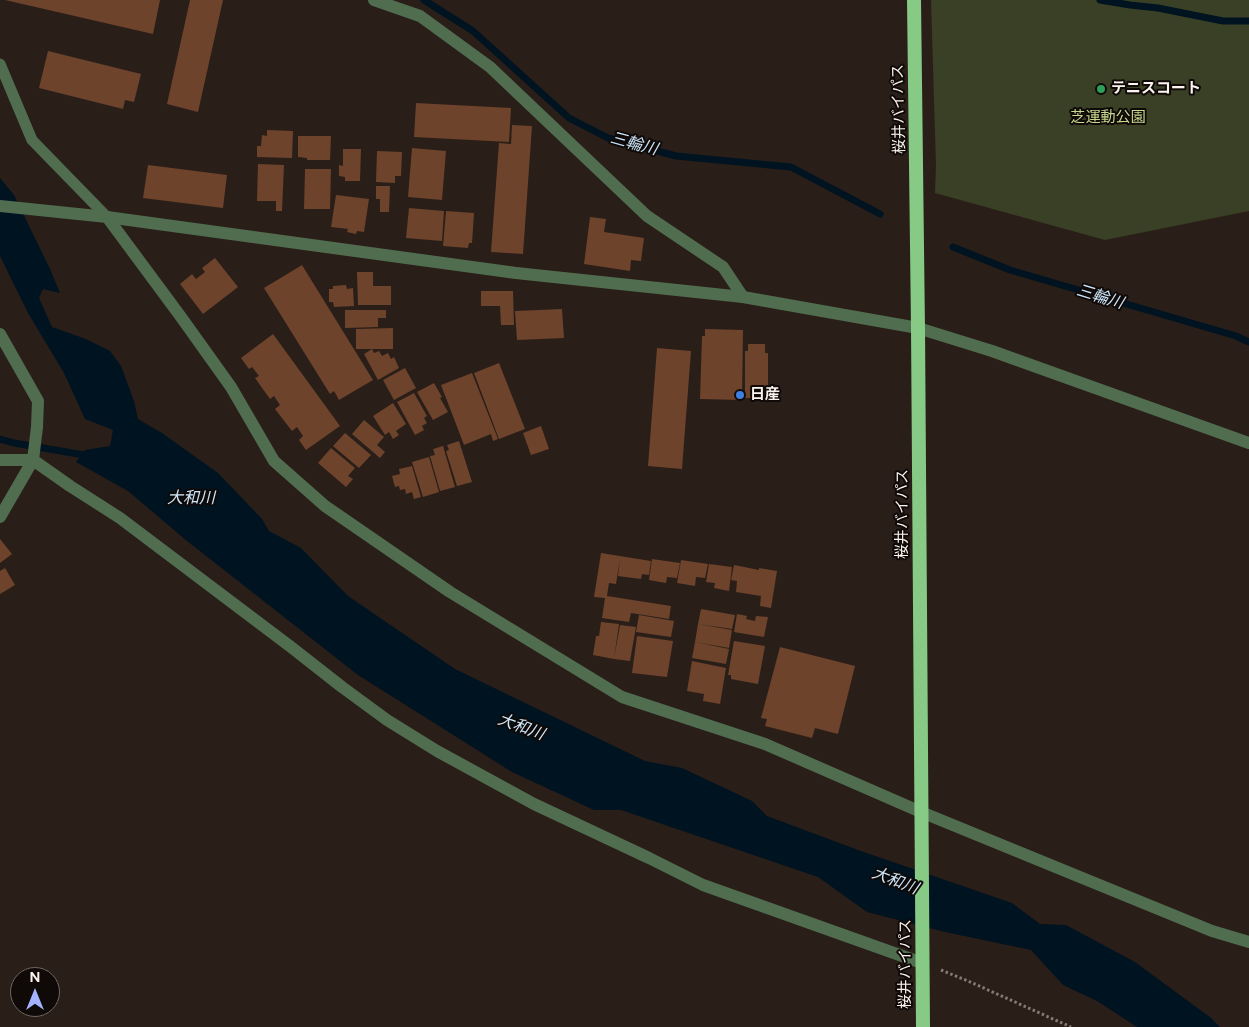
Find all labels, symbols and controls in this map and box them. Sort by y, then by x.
street label: 桜井バイパス [889,64,909,154]
place label: テニスコート [1111,80,1201,98]
marker: テニスコート [1095,83,1107,95]
park label: 芝運動公園 [1071,109,1145,127]
water label: 三輪川 [608,129,660,159]
water label: 三輪川 [1074,281,1126,313]
place label: 日産 [750,386,780,404]
marker: 日産 [734,389,746,401]
street label: 桜井バイパス [894,469,912,559]
water label: 大和川 [167,488,215,508]
water label: 大和川 [495,710,547,744]
water label: 大和川 [869,863,921,899]
street label: 桜井バイパス [897,919,915,1009]
north arrow [10,967,60,1017]
text: N [30,969,40,986]

